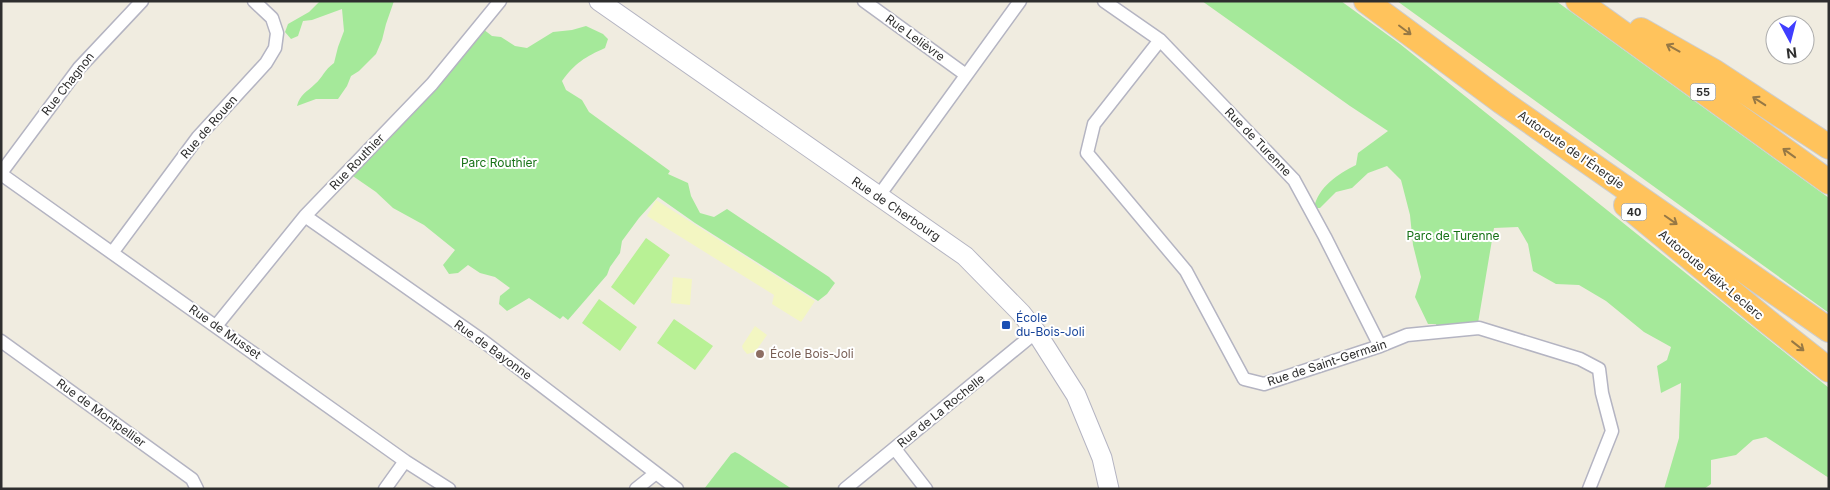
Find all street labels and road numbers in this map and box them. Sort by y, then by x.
street label: Rue Lelièvre [883,11,948,64]
street label: Rue Chagnon [38,49,97,118]
road number: 55 [1690,84,1716,100]
street label: Rue de Rouen [177,92,240,161]
street label: Rue de Turenne [1222,104,1295,179]
street label: Autoroute de l'Énergie [1515,107,1627,192]
street label: Rue Routhier [326,130,388,193]
street label: Rue de Cherbourg [849,173,943,244]
road number: 40 [1622,203,1646,220]
street label: Autoroute Félix-Leclerc [1656,226,1767,323]
street label: Rue de Musset [186,301,264,362]
street label: Rue de Bayonne [452,316,535,383]
street label: Rue de Saint-Germain [1265,336,1388,389]
street label: Rue de La Rochelle [894,371,987,451]
street label: Rue de Montpellier [54,375,149,450]

